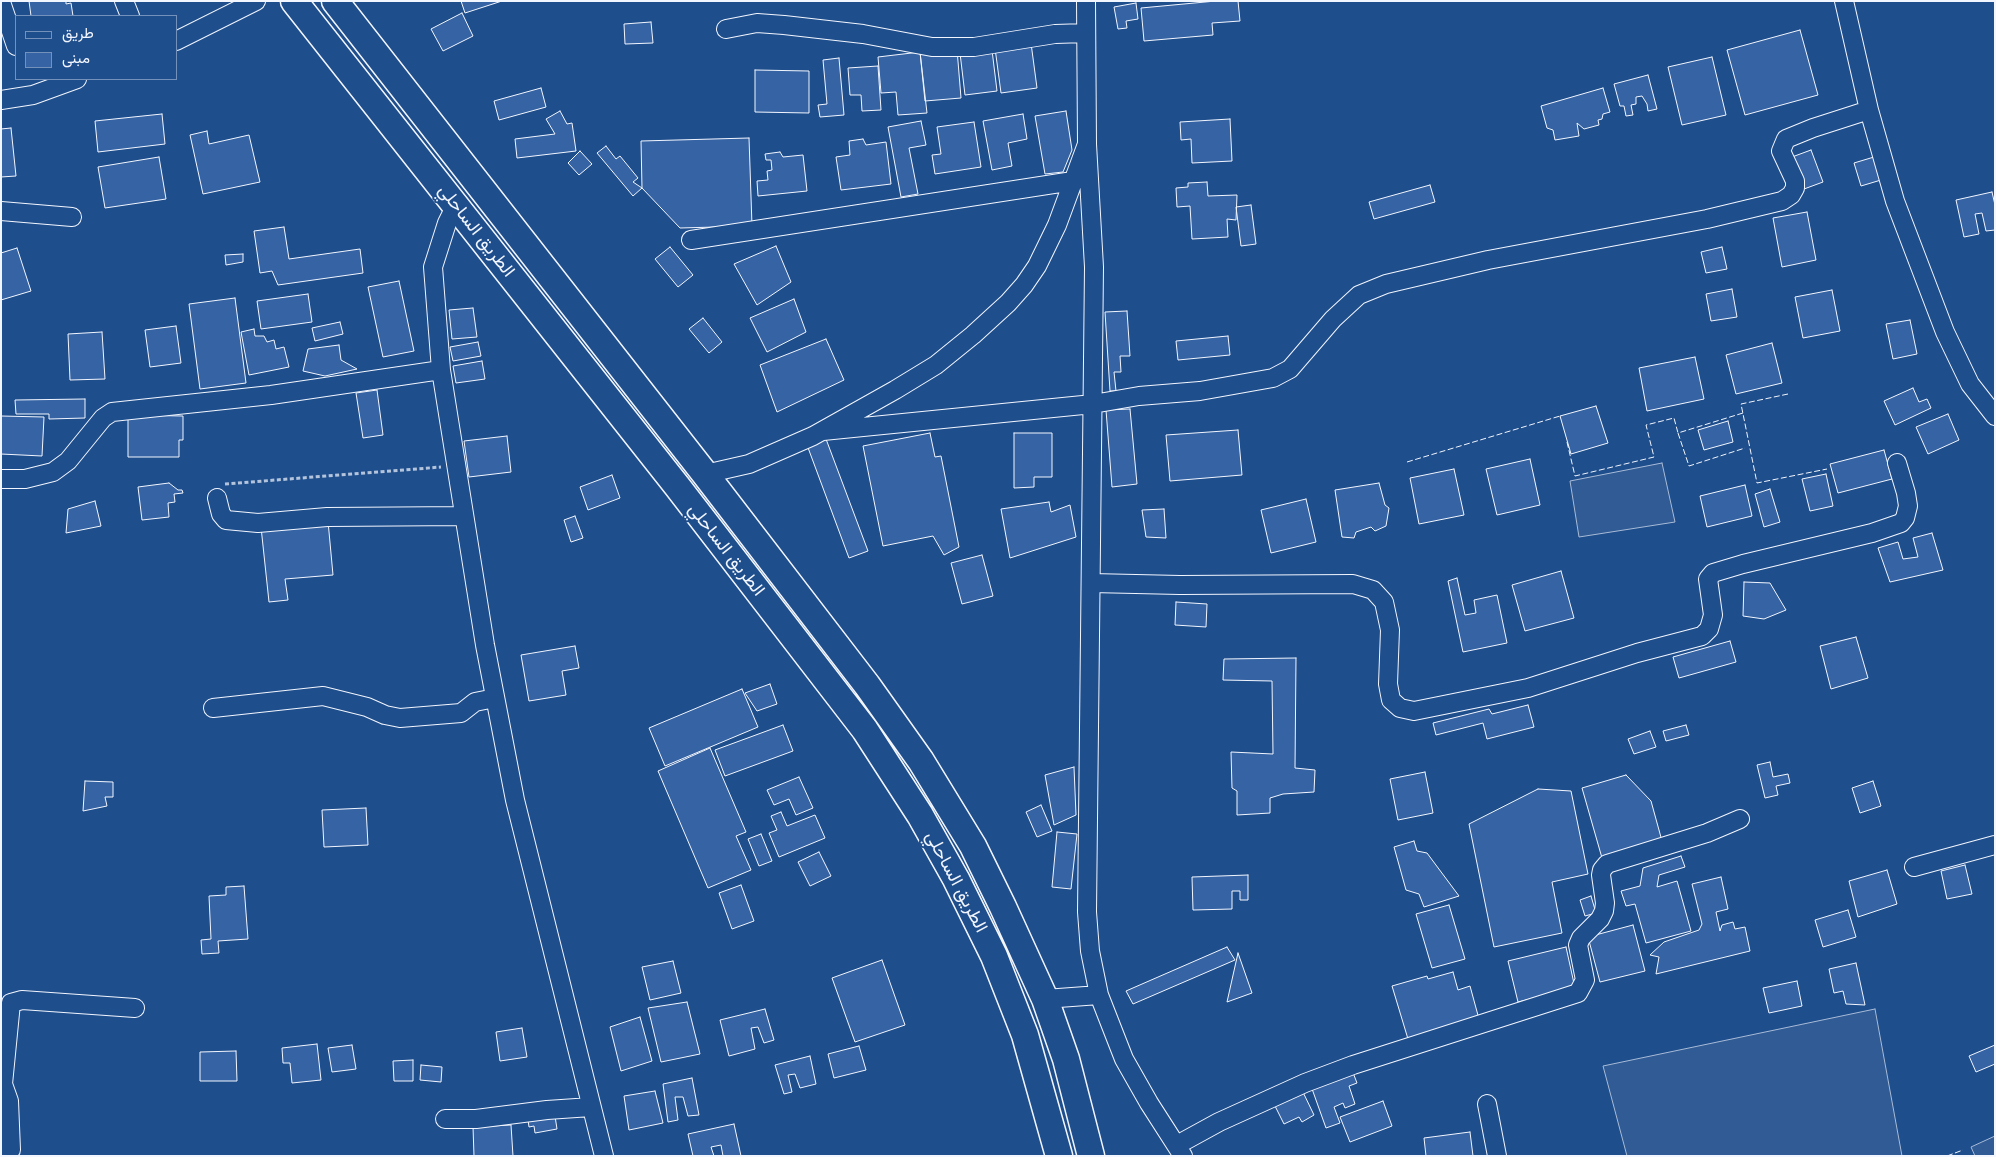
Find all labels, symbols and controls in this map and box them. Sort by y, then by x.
legend [15,15,178,80]
text: طريق [62,24,94,41]
text: مبنى [62,49,90,66]
street label: الطريق الساحلي [433,180,519,282]
street label: الطريق الساحلي [683,499,769,601]
street label: الطريق الساحلي [920,828,992,936]

